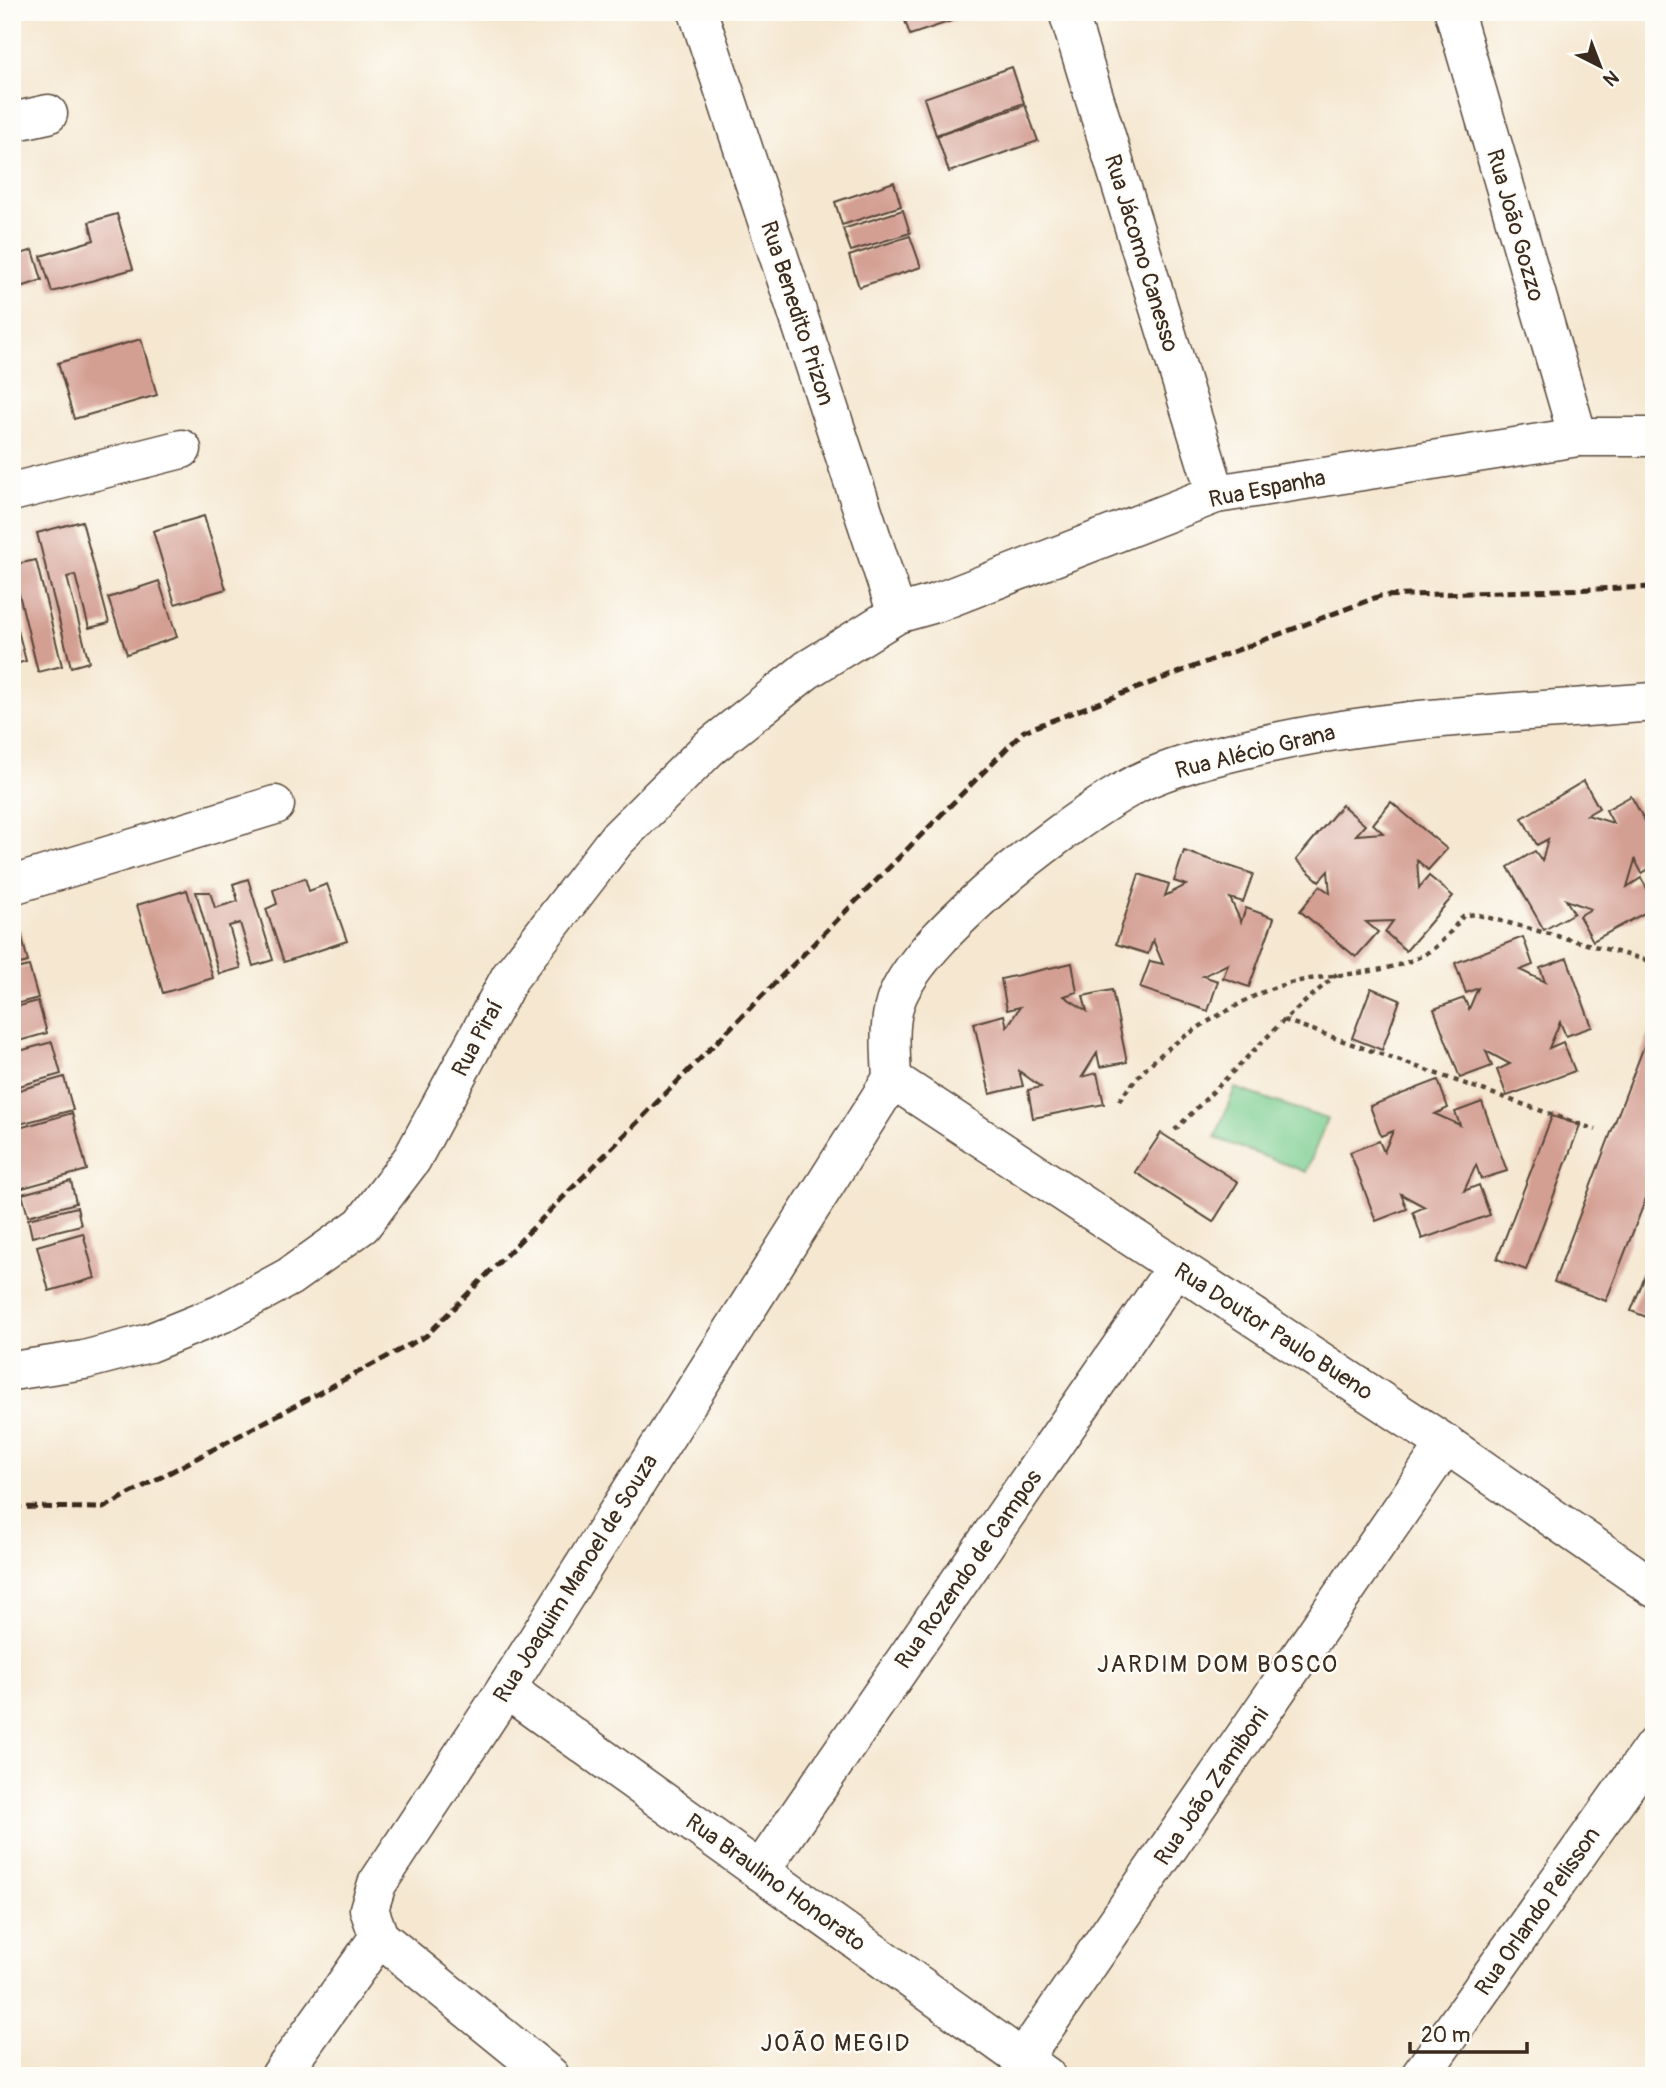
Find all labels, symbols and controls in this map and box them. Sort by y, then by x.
north arrow [1564,32,1634,102]
text: N [1598,65,1624,91]
street label: Rua João Gozzo [1480,146,1551,305]
street label: Rua Jácomo Canesso [1098,151,1185,355]
street label: Rua Benedito Prizon [754,217,841,409]
street label: Rua Espanha [1206,463,1328,514]
street label: Rua Alécio Grana [1172,718,1338,785]
street label: Rua Piraí [445,995,510,1082]
street label: Rua Doutor Paulo Bueno [1169,1256,1379,1407]
street label: Rua Joaquim Manoel de Souza [487,1448,664,1708]
street label: Rua Rozendo de Campos [889,1464,1048,1675]
district label: JARDIM DOM BOSCO [1097,1650,1339,1679]
street label: Rua João Zamiboni [1148,1702,1275,1871]
street label: Rua Braulino Honorato [680,1807,872,1958]
street label: Rua Orlando Pelisson [1468,1821,1606,2001]
scale bar [1410,2011,1528,2055]
text: 20 m [1421,2022,1470,2049]
district label: JOÃO MEGID [761,2029,911,2058]

